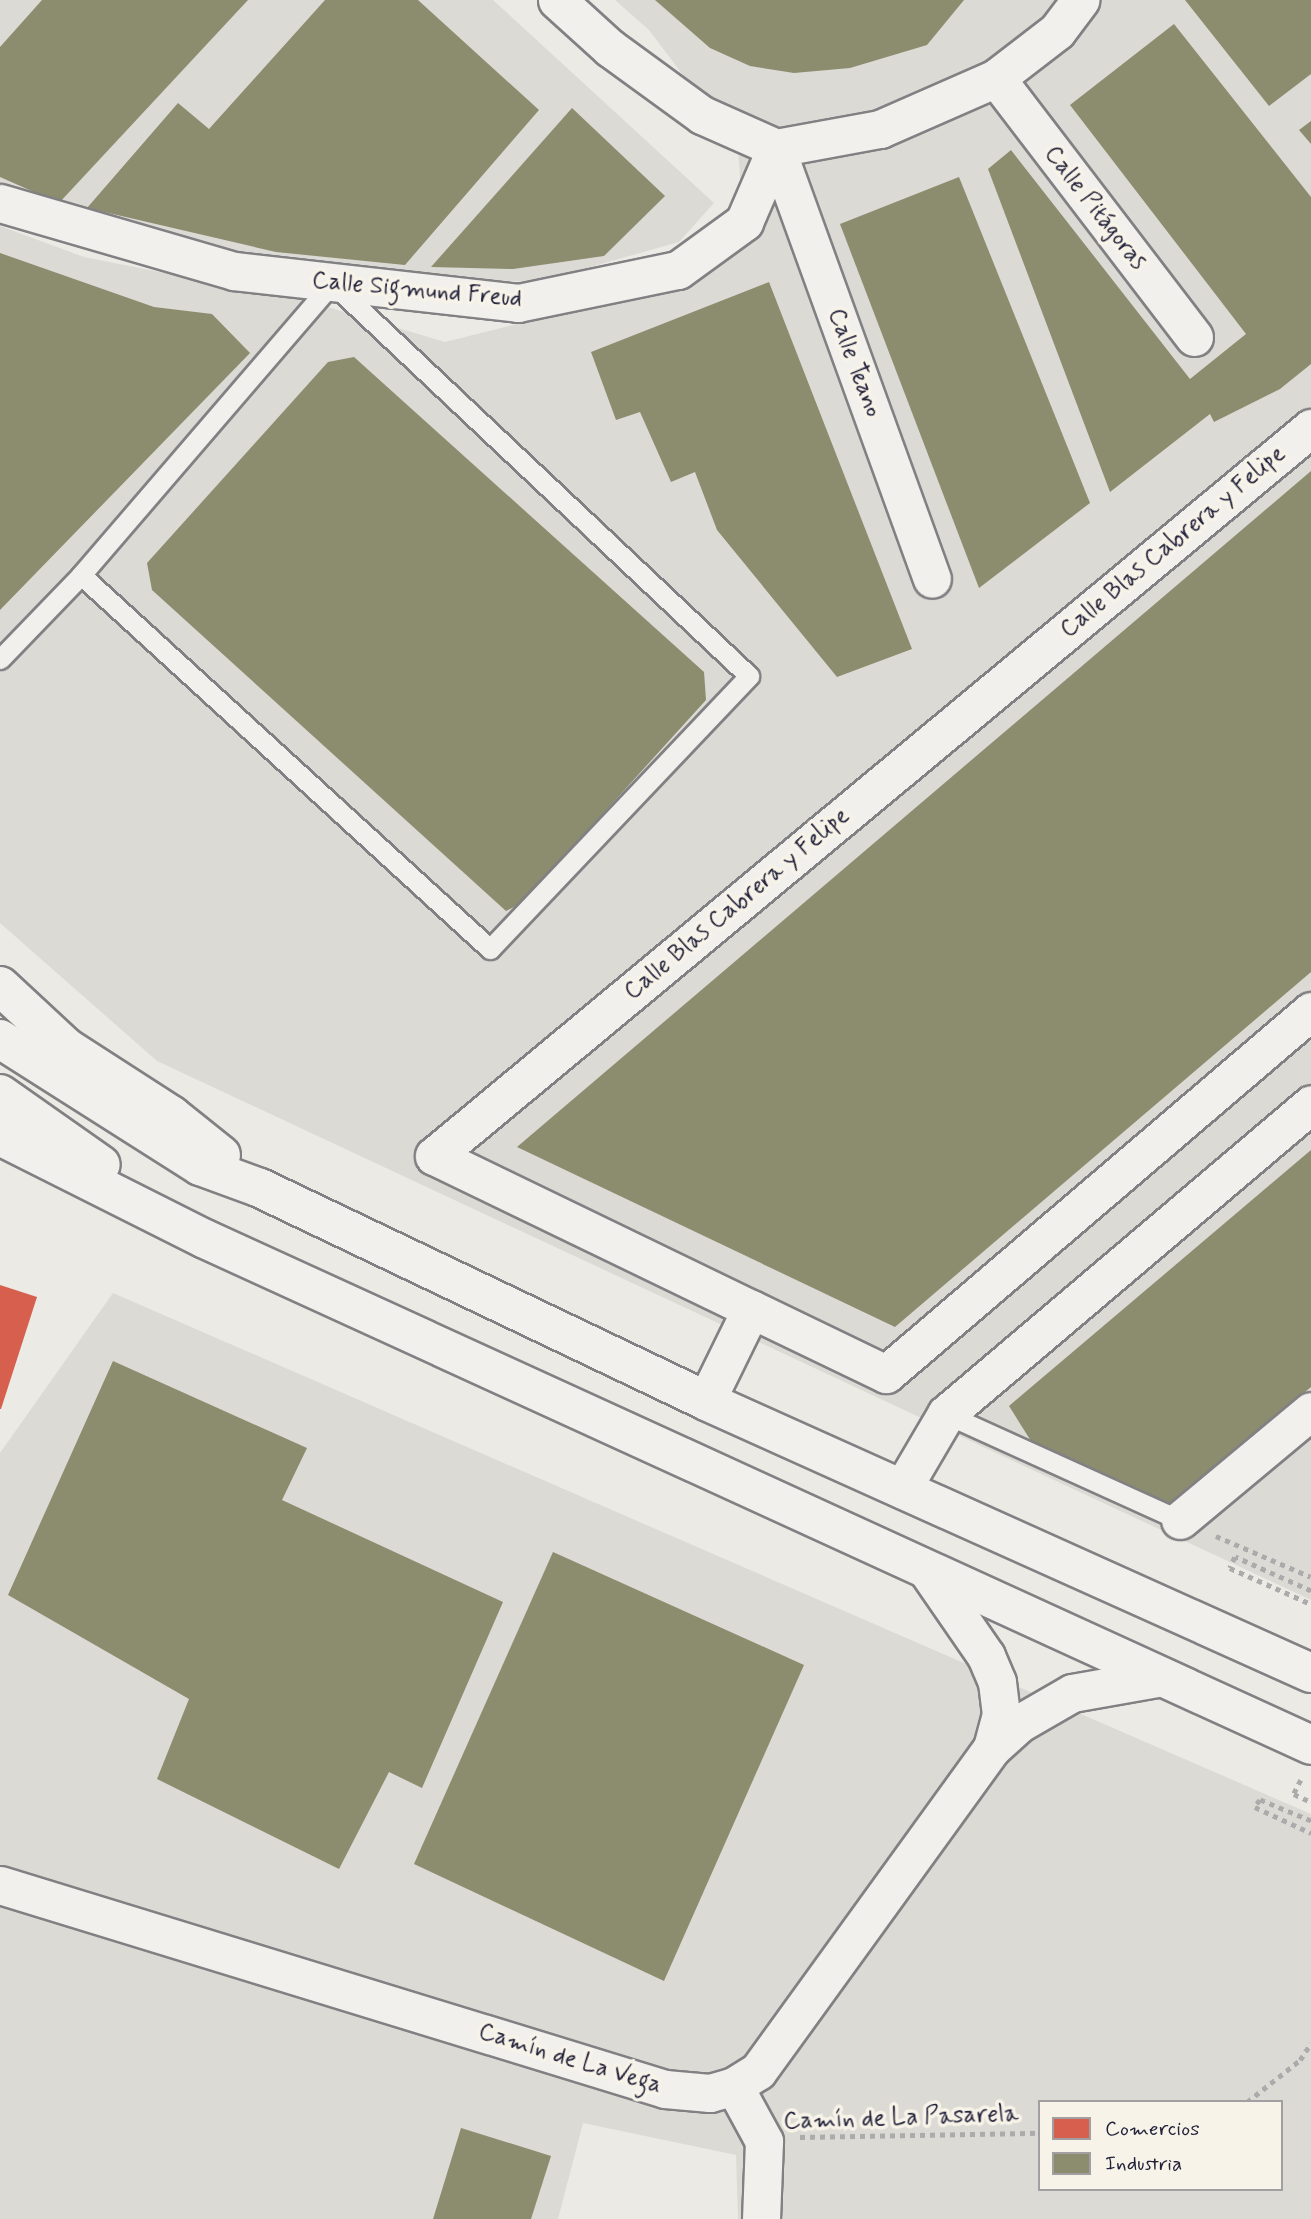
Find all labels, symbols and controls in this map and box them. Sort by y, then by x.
street label: Calle Pitágoras [1038,141,1152,275]
street label: Calle Sigmund Freud [312,267,522,313]
street label: Calle Teano [821,305,887,421]
street label: Calle Blas Cabrera y Felipe [1056,441,1290,643]
street label: Calle Blas Cabrera y Felipe [620,803,854,1005]
street label: Camín de La Vega [475,2018,665,2100]
street label: Camín de La Pasarela [787,2100,1015,2136]
legend [1038,2100,1283,2191]
text: Comercios [1105,2115,1200,2143]
text: Industria [1105,2150,1182,2178]

